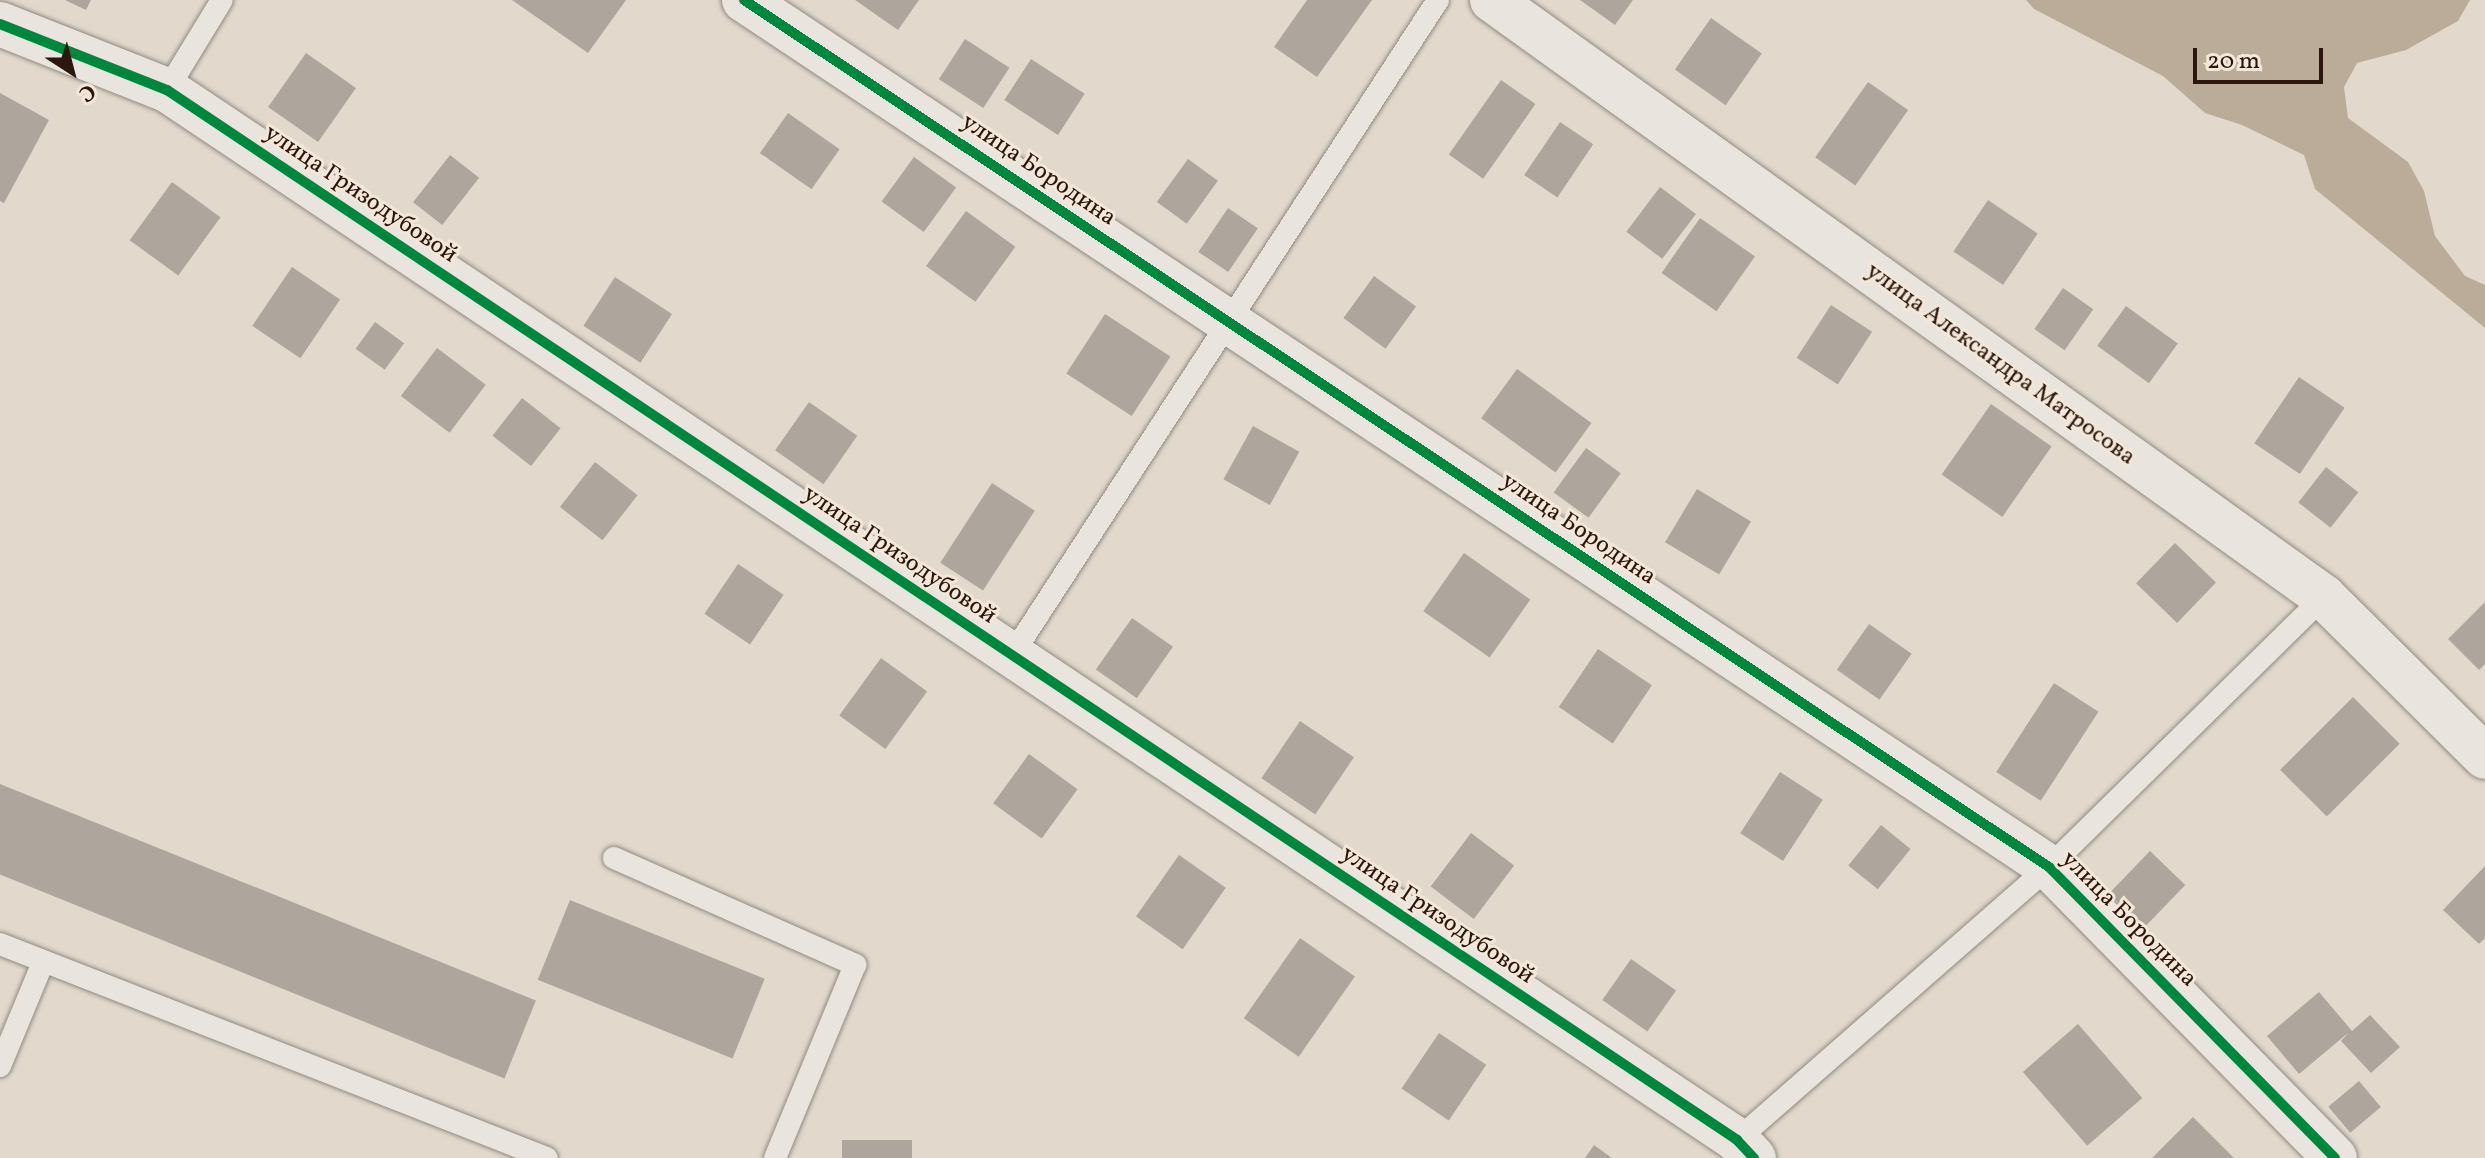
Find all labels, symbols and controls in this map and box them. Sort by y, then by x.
north arrow [32,32,112,112]
scale bar [2197,32,2327,82]
text: 20 m [2207,45,2260,79]
text: С [72,75,101,109]
street label: улица Бородина [955,109,1121,233]
street label: улица Гризодубовой [258,120,462,270]
street label: улица Александра Матросова [1860,257,2140,473]
street label: улица Бородина [1495,468,1661,592]
street label: улица Гризодубовой [797,481,1001,631]
street label: улица Гризодубовой [1335,841,1539,991]
street label: улица Бородина [2054,846,2202,994]

